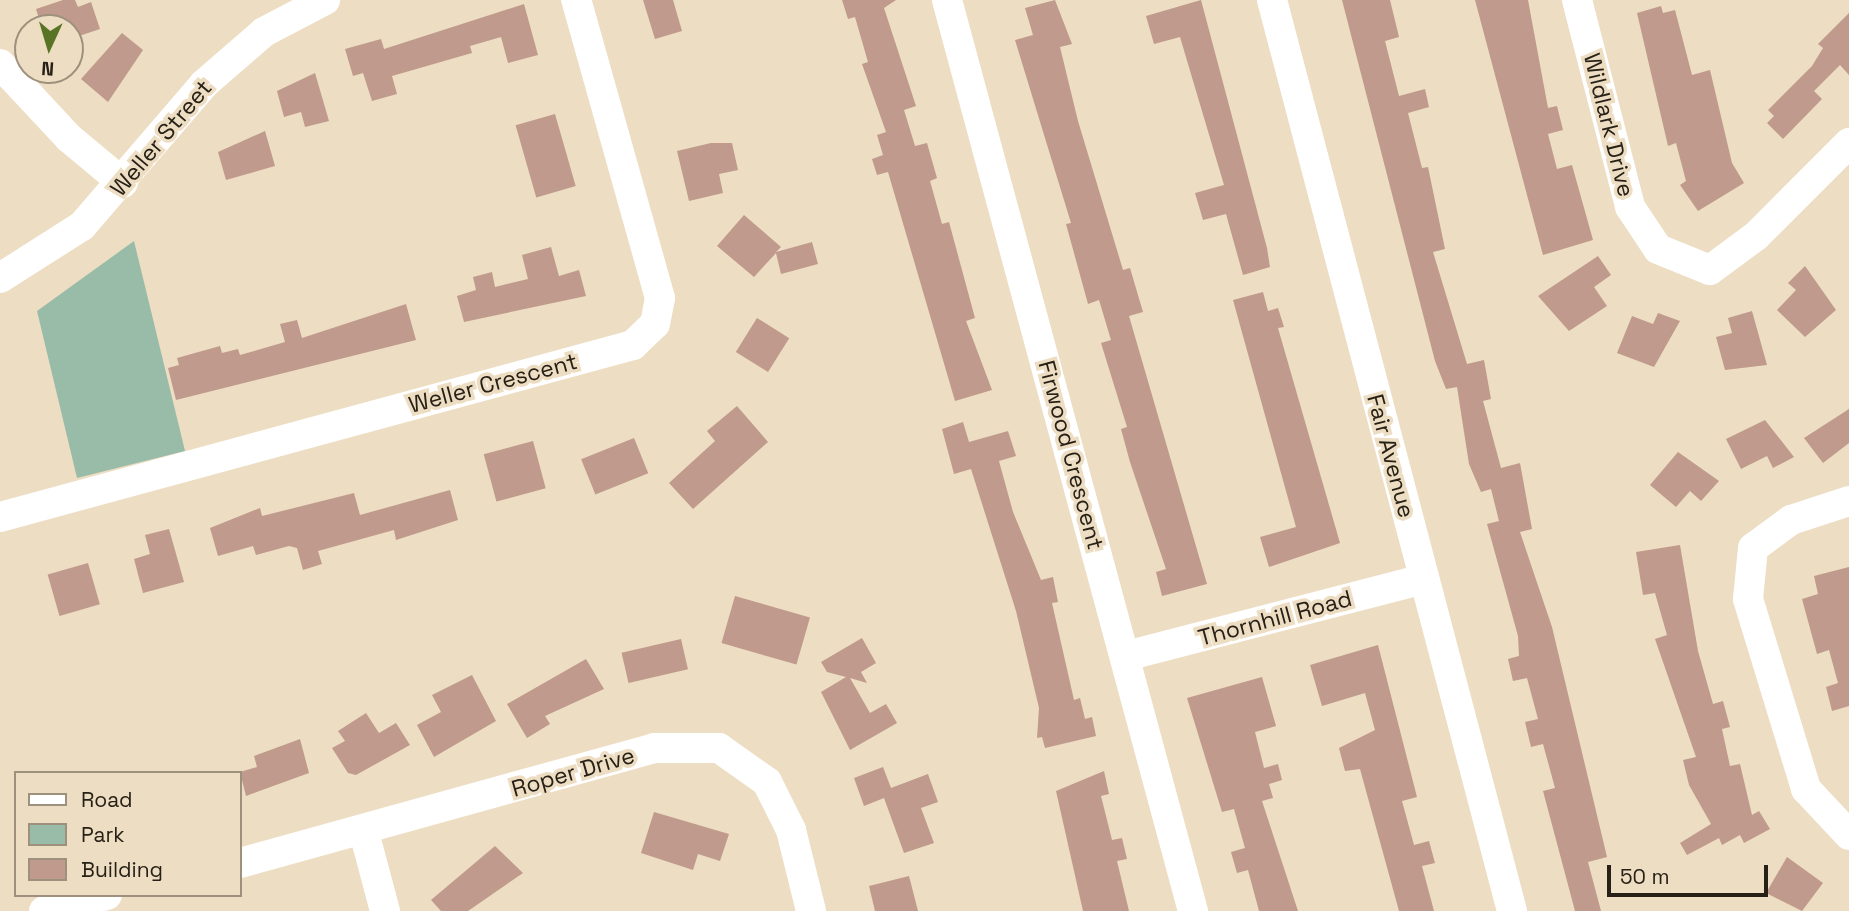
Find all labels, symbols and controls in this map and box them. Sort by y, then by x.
north arrow [14,14,84,84]
street label: Wildlark Drive [1578,50,1640,200]
text: N [40,56,55,81]
street label: Weller Street [104,74,218,202]
street label: Weller Crescent [406,347,580,419]
street label: Firwood Crescent [1032,357,1110,553]
street label: Fair Avenue [1361,391,1421,521]
street label: Thornhill Road [1195,584,1355,652]
street label: Roper Drive [508,741,638,803]
legend [14,771,242,897]
text: Road [81,786,133,813]
text: Park [81,821,125,848]
scale bar [1611,852,1772,896]
text: Building [81,856,163,883]
text: 50 m [1620,863,1670,890]

